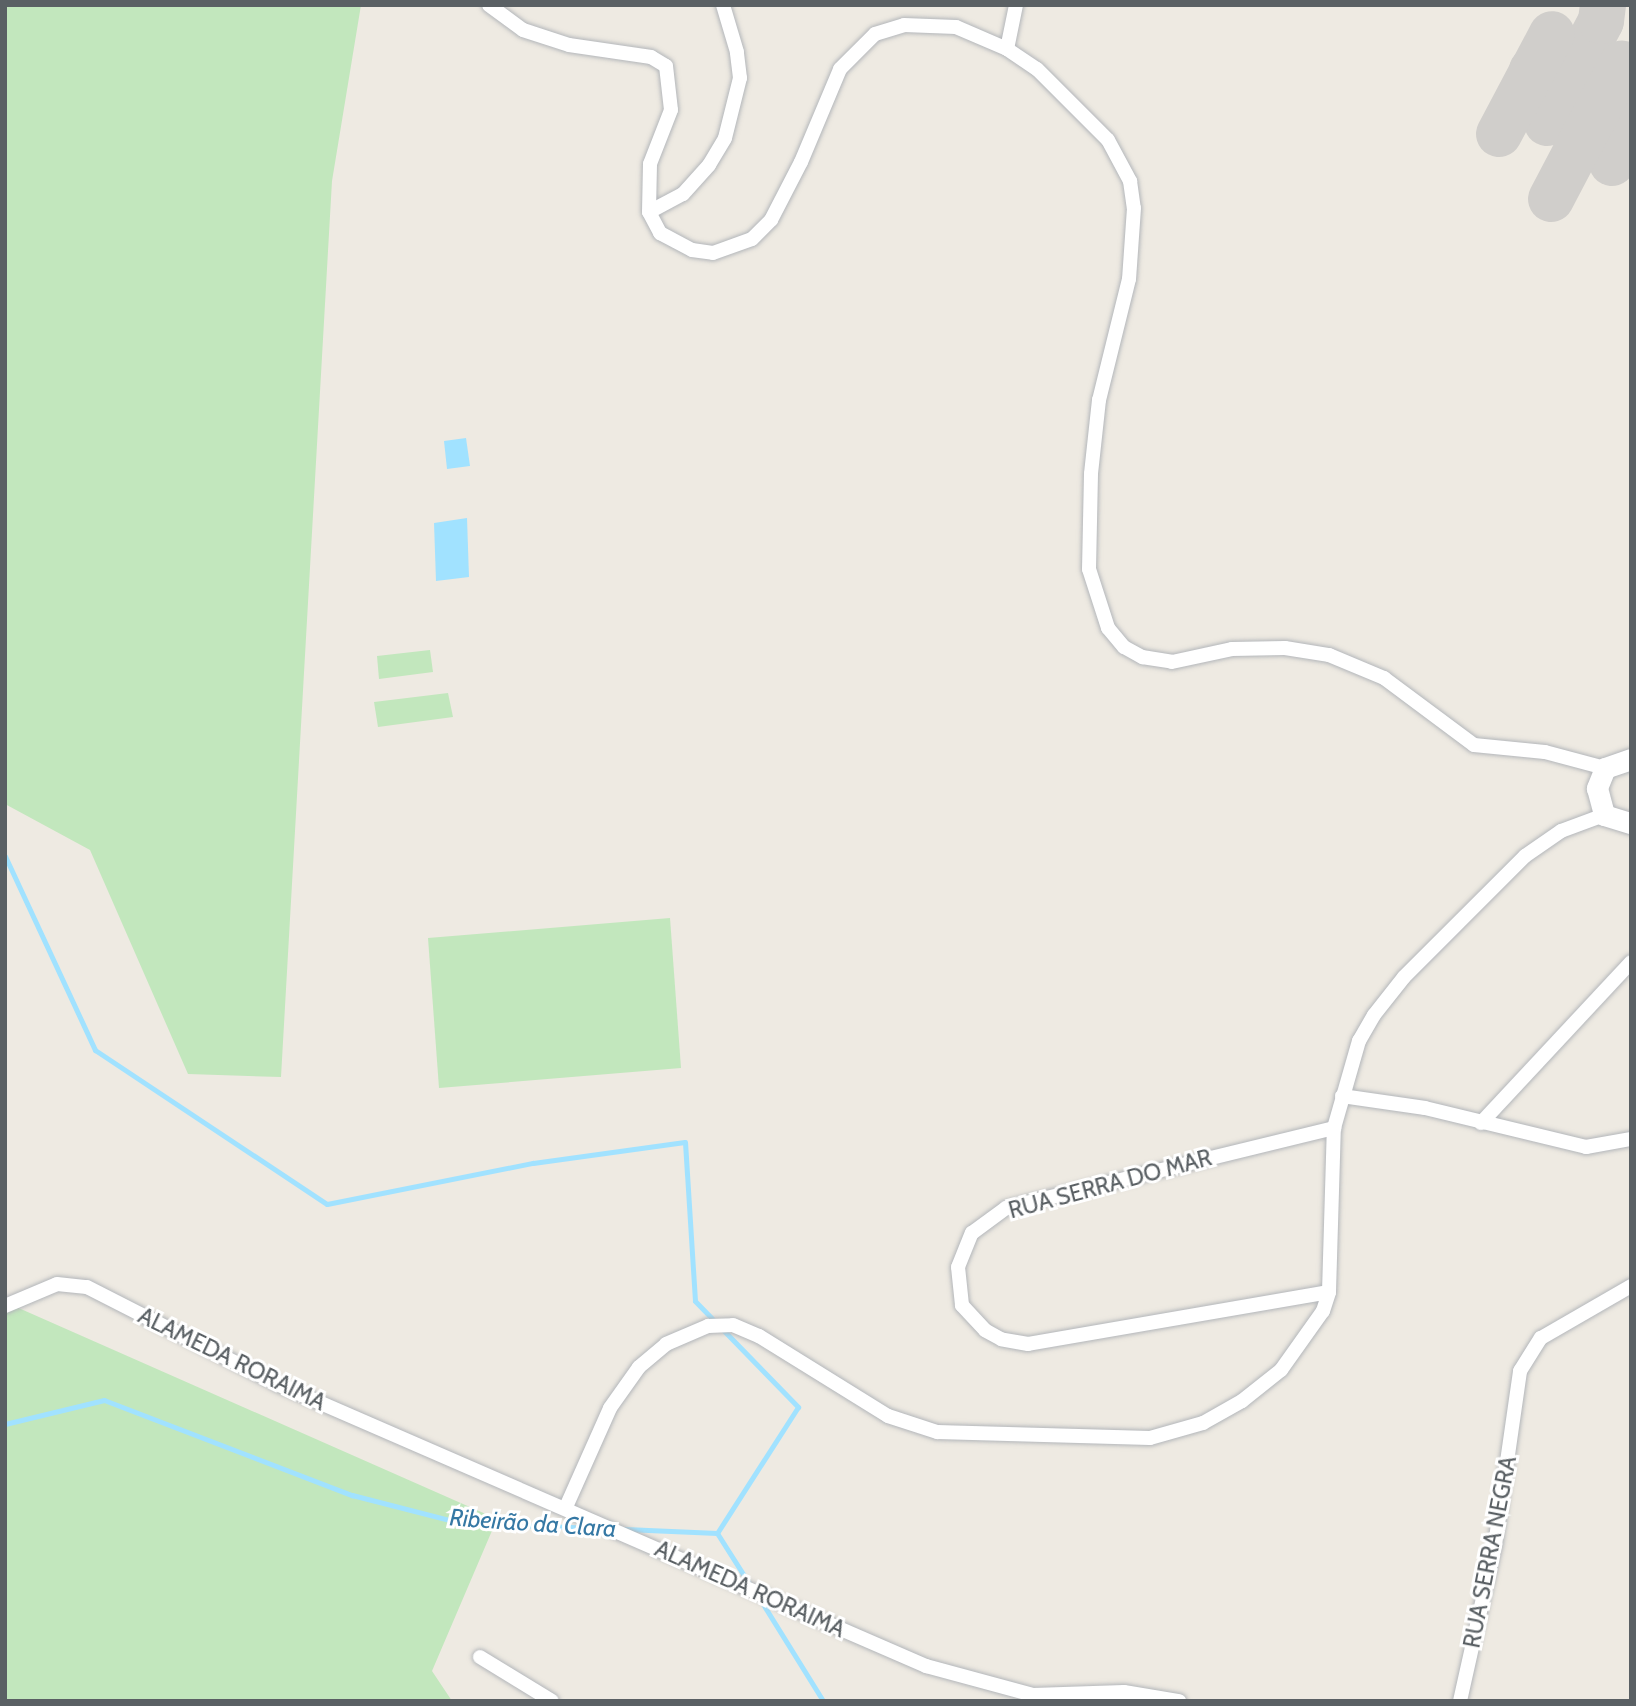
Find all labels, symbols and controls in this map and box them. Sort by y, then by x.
street label: RUA SERRA DO MAR [1005,1144,1215,1224]
street label: ALAMEDA RORAIMA [134,1302,330,1416]
street label: RUA SERRA NEGRA [1458,1454,1522,1650]
water label: Ribeirão da Clara [449,1503,617,1543]
street label: ALAMEDA RORAIMA [651,1535,849,1643]

